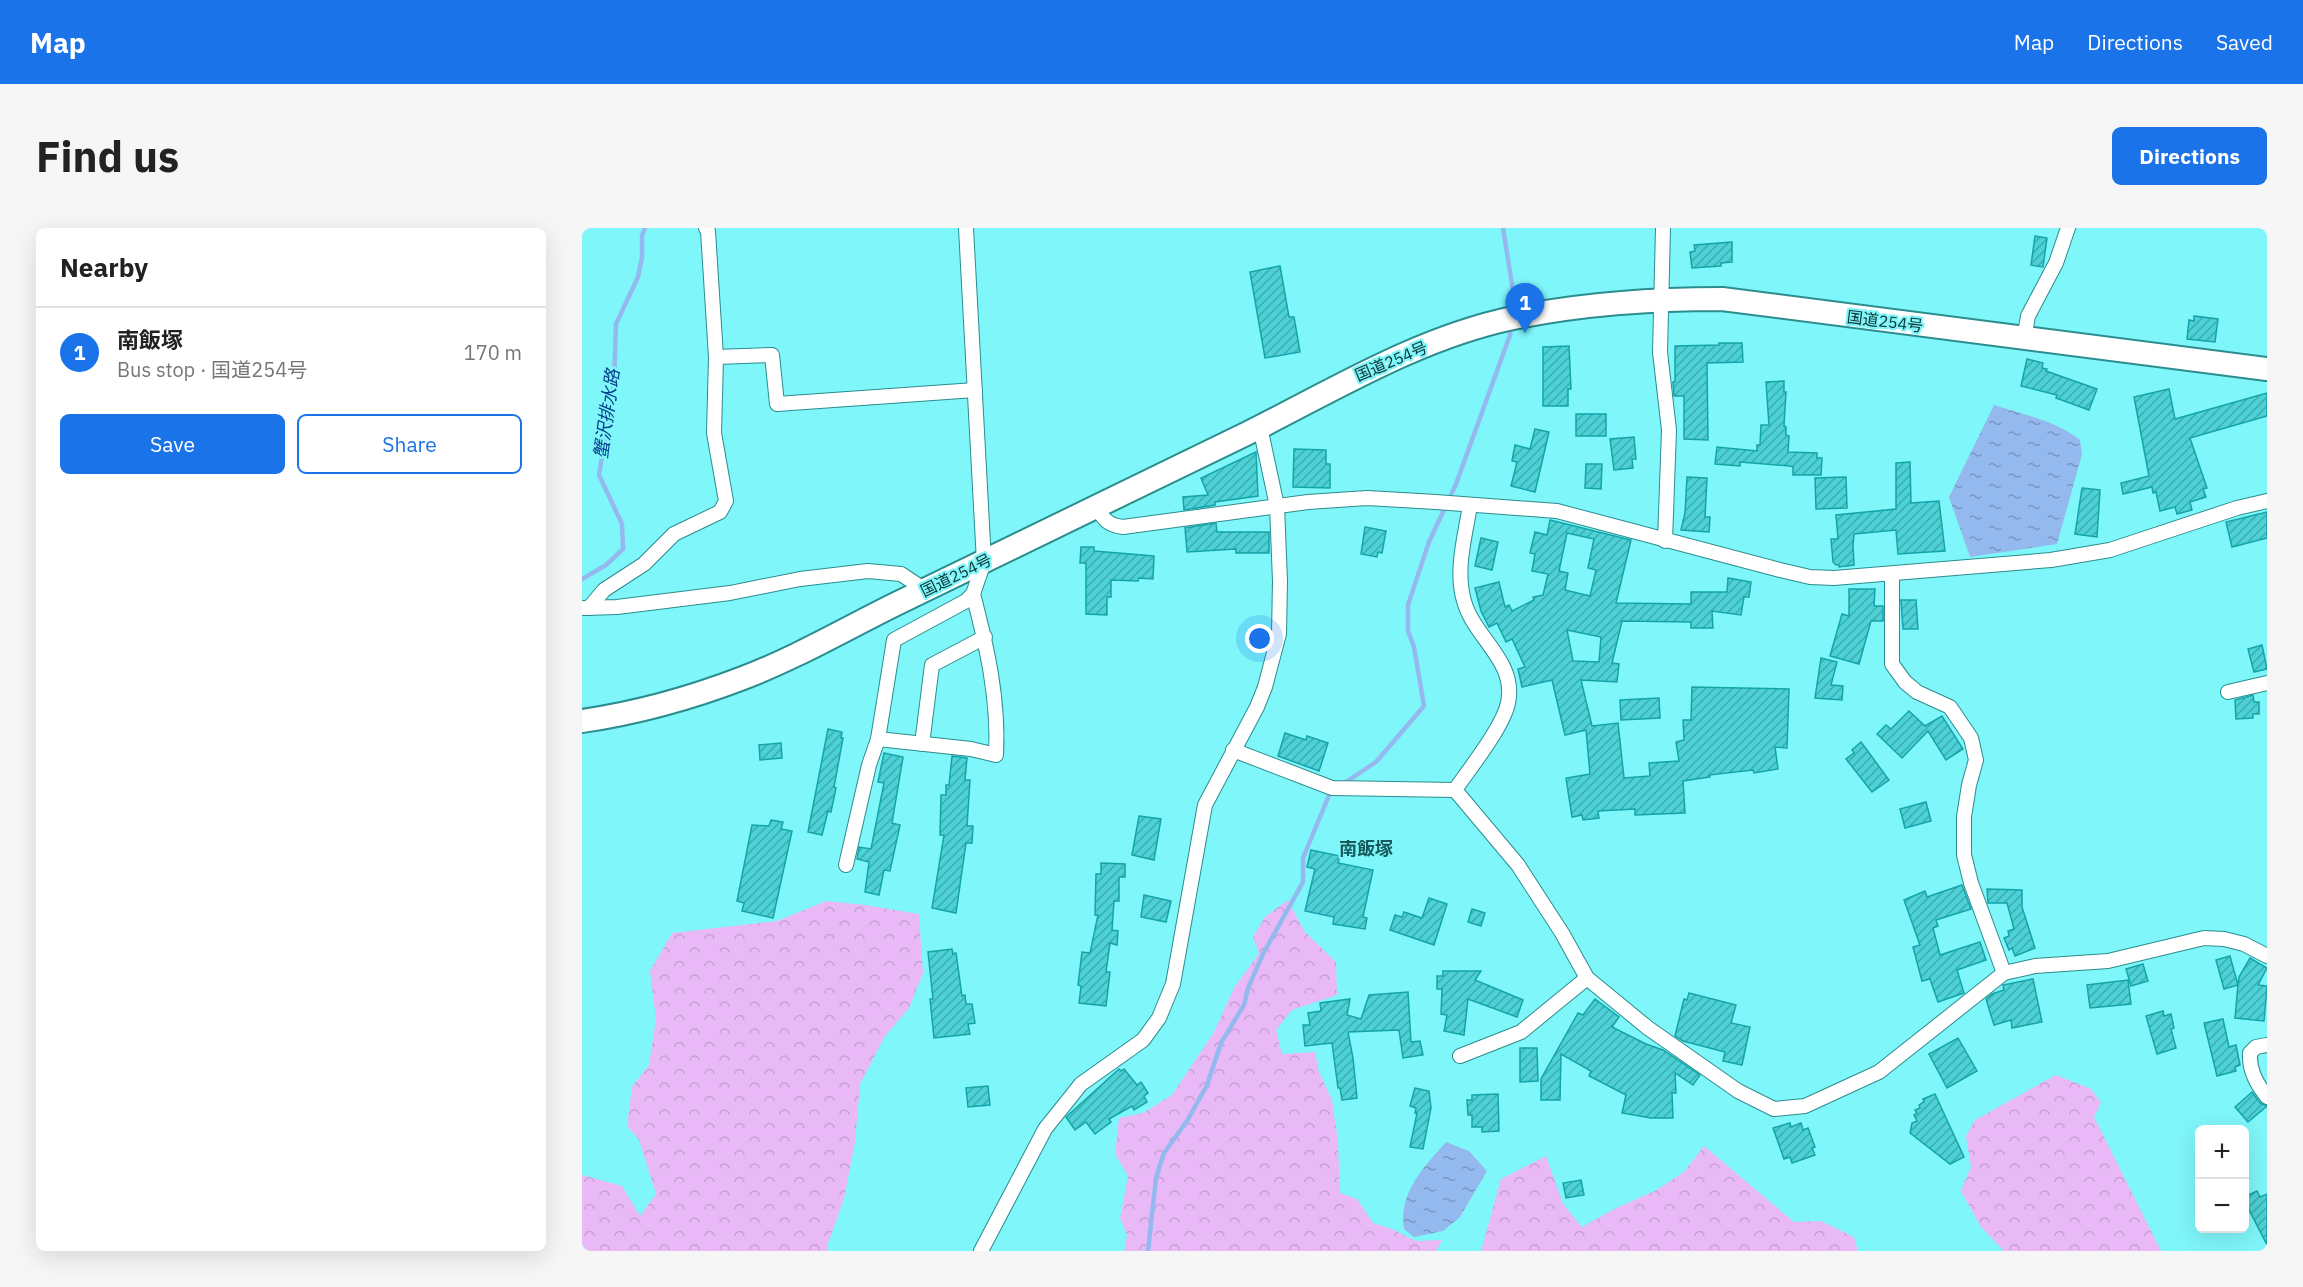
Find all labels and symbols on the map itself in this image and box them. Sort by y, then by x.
pin: 1 [1506,284,1544,333]
street label: 国道254号 [1846,306,1924,336]
street label: 国道254号 [1352,337,1430,385]
water label: 蟹沢排水路 [589,366,624,460]
street label: 国道254号 [917,549,995,601]
your location [1245,624,1274,653]
district label: 南飯塚 [1339,837,1393,860]

